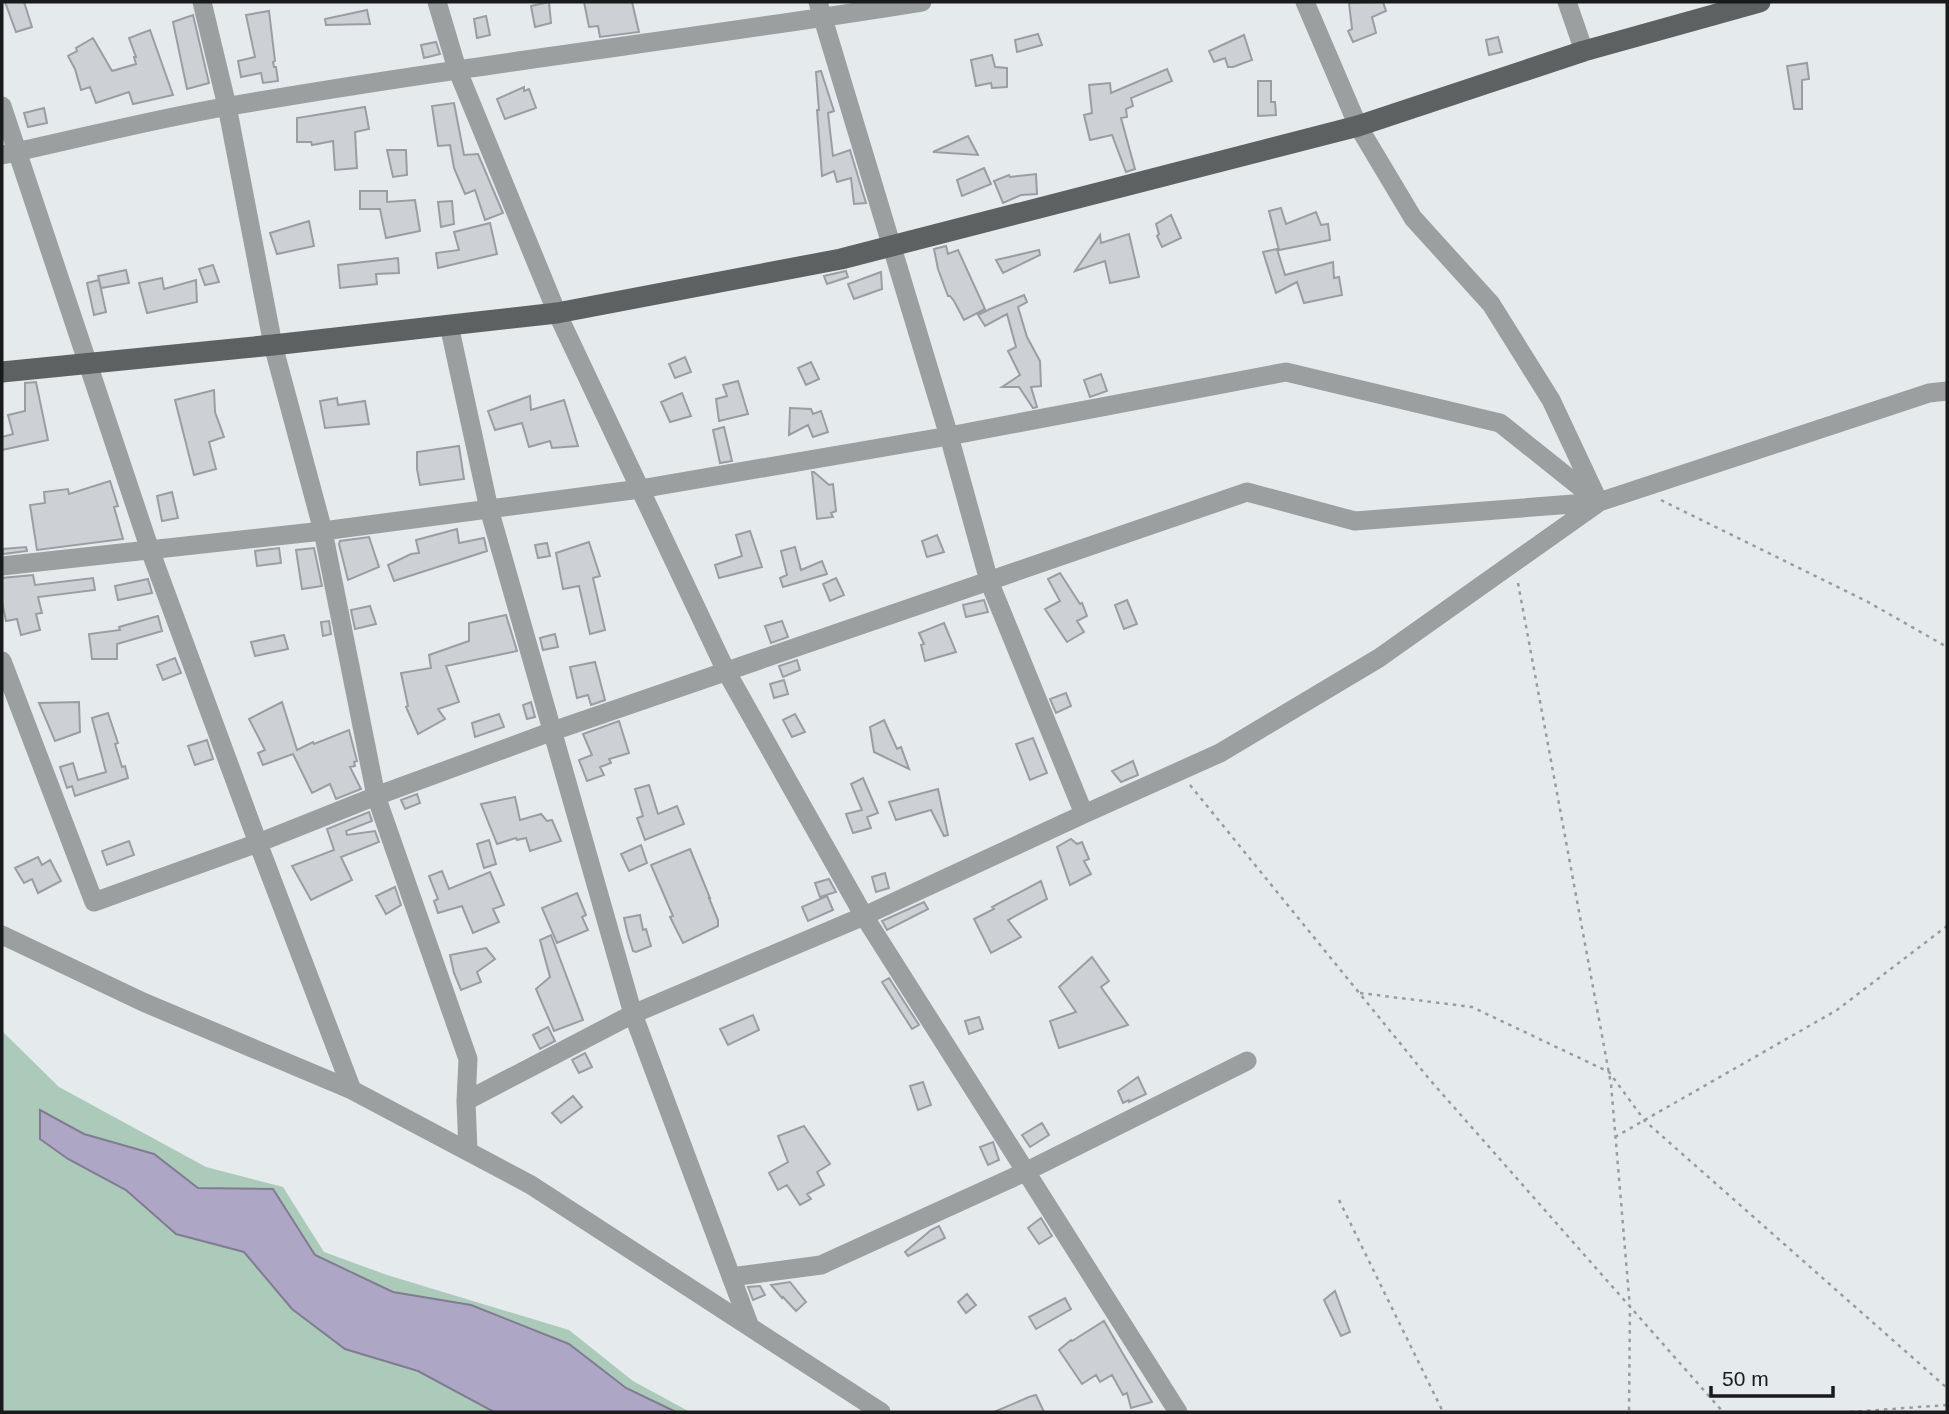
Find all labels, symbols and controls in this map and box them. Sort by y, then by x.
scale bar [1711,1354,1834,1398]
text: 50 m [1722,1367,1769,1390]

